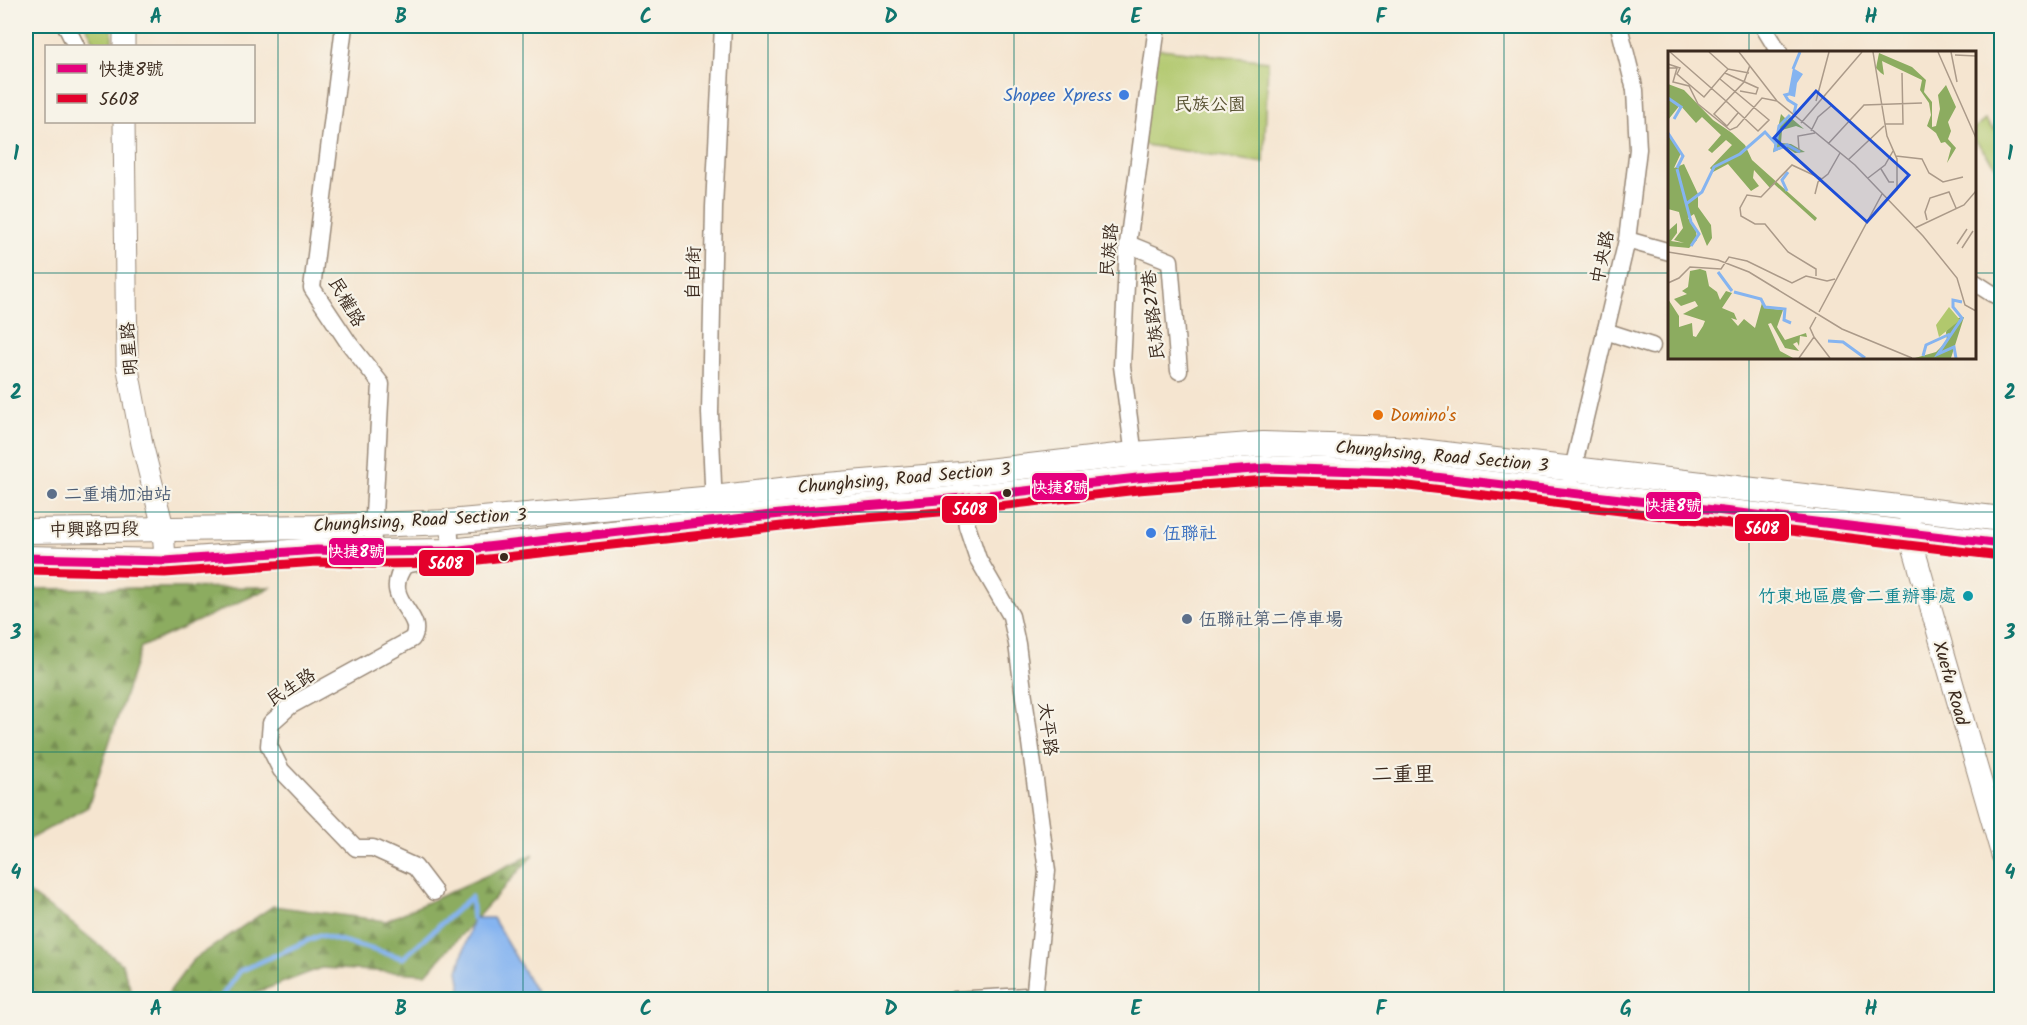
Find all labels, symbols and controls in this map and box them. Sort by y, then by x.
text: A [150,2,162,34]
text: B [395,2,407,34]
text: C [640,2,652,34]
text: D [884,2,898,34]
text: E [1130,2,1142,34]
text: F [1376,2,1388,34]
text: G [1620,2,1632,34]
text: H [1864,2,1878,34]
legend [45,45,255,123]
inset map [1668,51,1976,358]
text: 快捷8號 [99,56,164,85]
place label: Shopee Xpress [1003,82,1112,111]
text: 5608 [99,86,139,115]
marker: Shopee Xpress [1117,88,1131,102]
park label: 民族公園 [1174,91,1246,120]
text: 1 [13,139,19,171]
text: 1 [2007,139,2013,171]
street label: 民族路 [1094,222,1127,278]
street label: 中央路 [1584,228,1623,287]
street label: 自由街 [680,246,709,300]
street label: 民族路27巷 [1135,268,1174,361]
street label: 民權路 [320,272,372,333]
street label: 明星路 [114,321,147,377]
text: 2 [10,378,22,410]
text: 2 [2004,378,2016,410]
place label: Domino's [1390,402,1457,431]
marker: Domino's [1371,408,1385,422]
street label: Chunghsing, Road Section 3 [1334,434,1550,481]
street label: Chunghsing, Road Section 3 [796,456,1012,503]
line badge: 快捷8號 [1031,472,1088,501]
text: 快捷8號 [1031,476,1089,501]
place label: 二重埔加油站 [64,481,172,510]
marker: 二重埔加油站 [45,487,59,501]
unlabelled marker [1001,487,1013,499]
line badge: 快捷8號 [1645,491,1702,520]
text: 快捷8號 [1644,494,1702,519]
line badge: 5608 [941,495,998,524]
text: 5608 [952,498,988,523]
street label: Chunghsing, Road Section 3 [313,501,528,542]
line badge: 5608 [1734,513,1790,542]
street label: 中興路四段 [49,515,139,546]
text: 5608 [1744,517,1780,542]
place label: 伍聯社 [1163,520,1217,549]
marker: 伍聯社 [1144,526,1158,540]
line badge: 快捷8號 [328,537,385,566]
text: 快捷8號 [327,540,385,565]
line badge: 5608 [418,549,475,577]
unlabelled marker [498,551,510,563]
text: 5608 [428,552,464,577]
place label: 竹東地區農會二重辦事處 [1758,583,1956,612]
marker: 竹東地區農會二重辦事處 [1961,589,1975,603]
place label: 伍聯社第二停車場 [1199,606,1343,635]
marker: 伍聯社第二停車場 [1180,612,1194,626]
text: 3 [10,618,22,650]
text: 3 [2004,618,2016,650]
street label: Xuefu Road [1924,638,1976,730]
street label: 民生路 [261,661,322,715]
street label: 太平路 [1029,701,1064,758]
district label: 二重里 [1372,759,1435,792]
text: 4 [11,858,22,890]
text: 4 [2005,858,2016,890]
text: A [150,994,162,1025]
text: B [395,994,407,1025]
text: C [640,994,652,1025]
text: D [884,994,898,1025]
text: E [1130,994,1142,1025]
text: F [1376,994,1388,1025]
text: G [1620,994,1632,1025]
text: H [1864,994,1878,1025]

